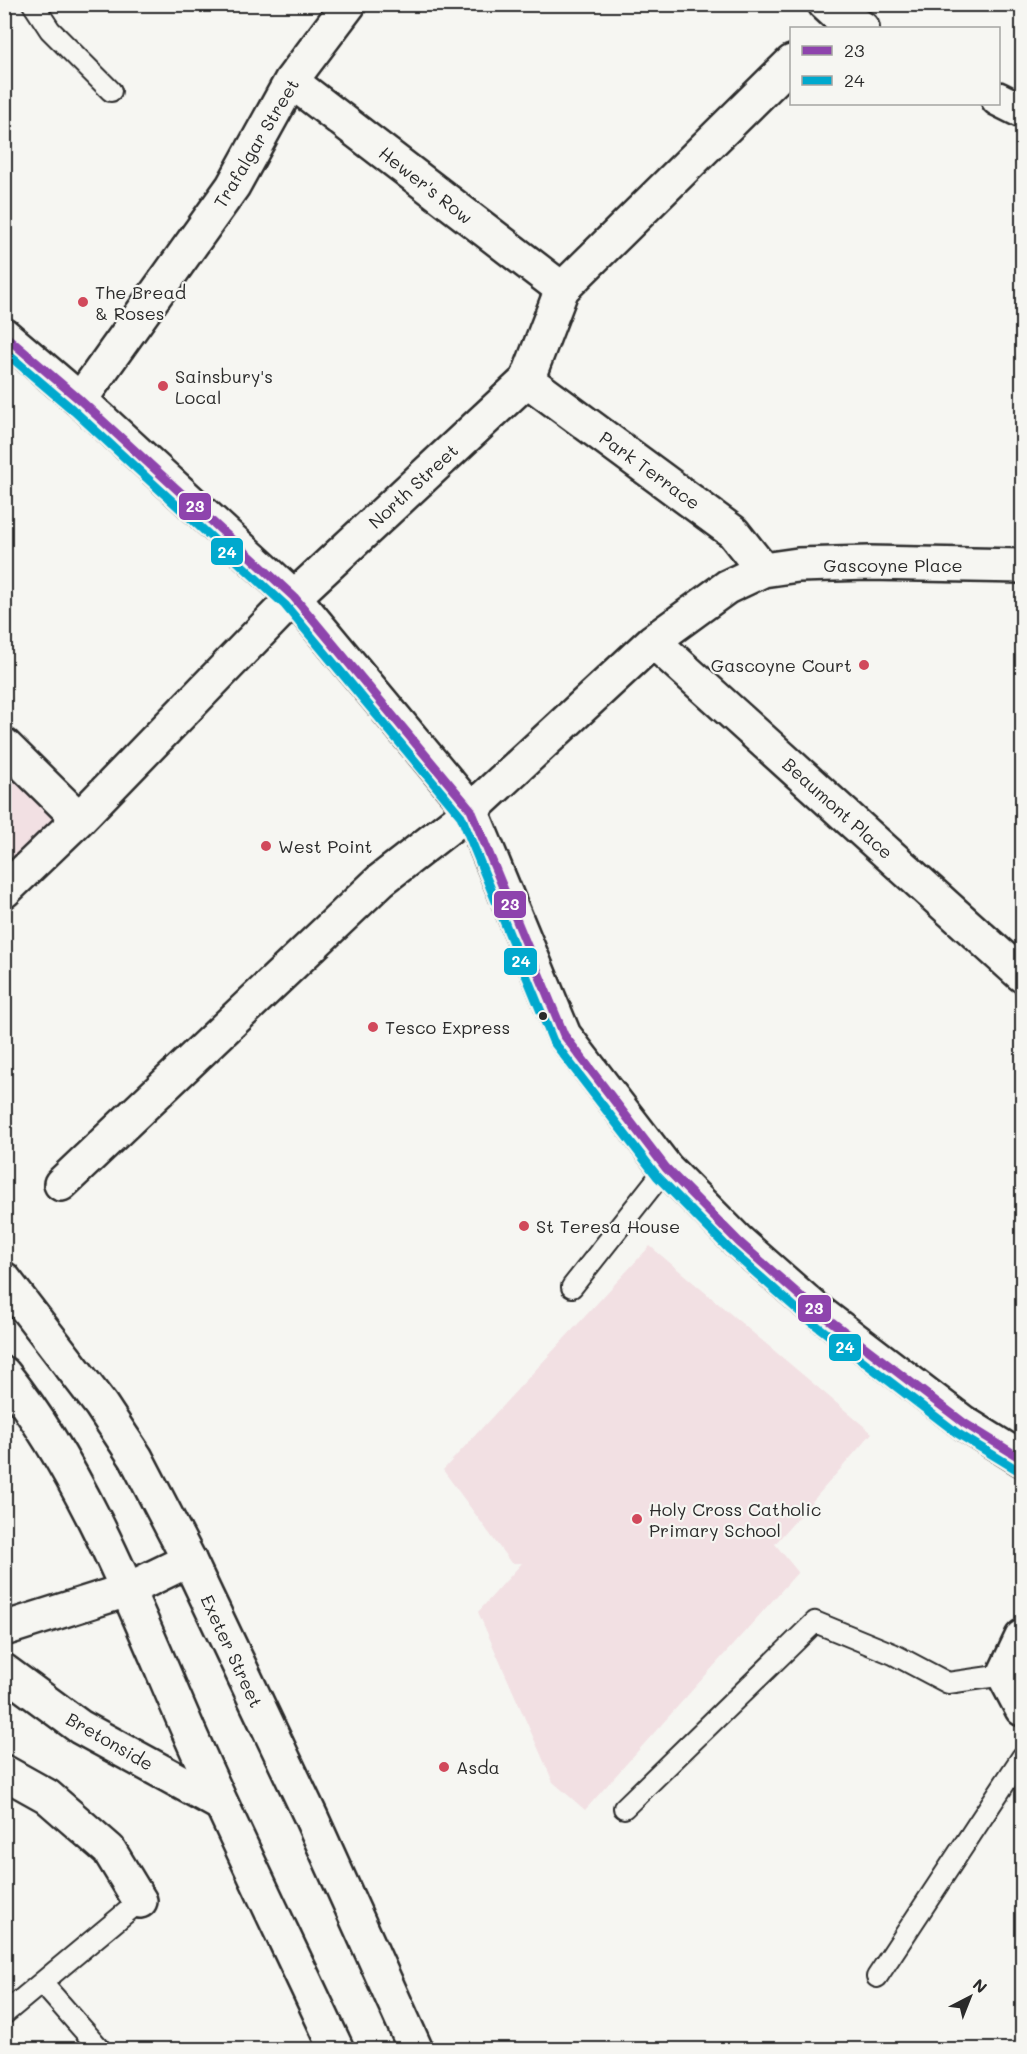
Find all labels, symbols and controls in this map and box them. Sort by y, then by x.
legend [790,27,1000,105]
text: 23 [844,38,865,62]
text: 24 [844,68,865,92]
street label: Trafalgar Street [208,74,304,212]
street label: Hewer's Row [374,141,478,229]
place label: The Bread & Roses [95,280,186,325]
marker: The Bread & Roses [76,295,90,309]
place label: Sainsbury's Local [175,364,273,409]
marker: Sainsbury's Local [156,379,170,393]
street label: Park Terrace [595,425,705,515]
street label: North Street [363,438,463,534]
line badge: 23 [178,492,212,521]
text: 23 [186,495,205,516]
line badge: 24 [210,537,244,566]
text: 24 [217,541,237,562]
street label: Gascoyne Place [823,553,963,577]
place label: Gascoyne Court [711,653,852,677]
marker: Gascoyne Court [857,658,871,672]
street label: Beaumont Place [778,752,898,864]
place label: West Point [278,834,372,858]
marker: West Point [259,839,273,853]
line badge: 23 [493,890,527,919]
text: 23 [501,893,520,914]
line badge: 24 [503,947,538,976]
text: 24 [511,950,531,971]
unlabelled marker [537,1010,549,1022]
place label: Tesco Express [385,1015,510,1039]
marker: Tesco Express [366,1020,380,1034]
place label: St Teresa House [536,1214,680,1238]
marker: St Teresa House [517,1219,531,1233]
line badge: 23 [797,1294,832,1323]
text: 23 [805,1297,824,1318]
line badge: 24 [828,1333,862,1362]
text: 24 [835,1336,855,1357]
place label: Holy Cross Catholic Primary School [649,1497,821,1542]
marker: Holy Cross Catholic Primary School [630,1512,644,1526]
street label: Exeter Street [195,1591,269,1711]
street label: Bretonside [62,1706,158,1776]
place label: Asda [456,1755,500,1779]
marker: Asda [437,1760,451,1774]
north arrow [940,1967,1000,2027]
text: N [969,1974,992,1997]

